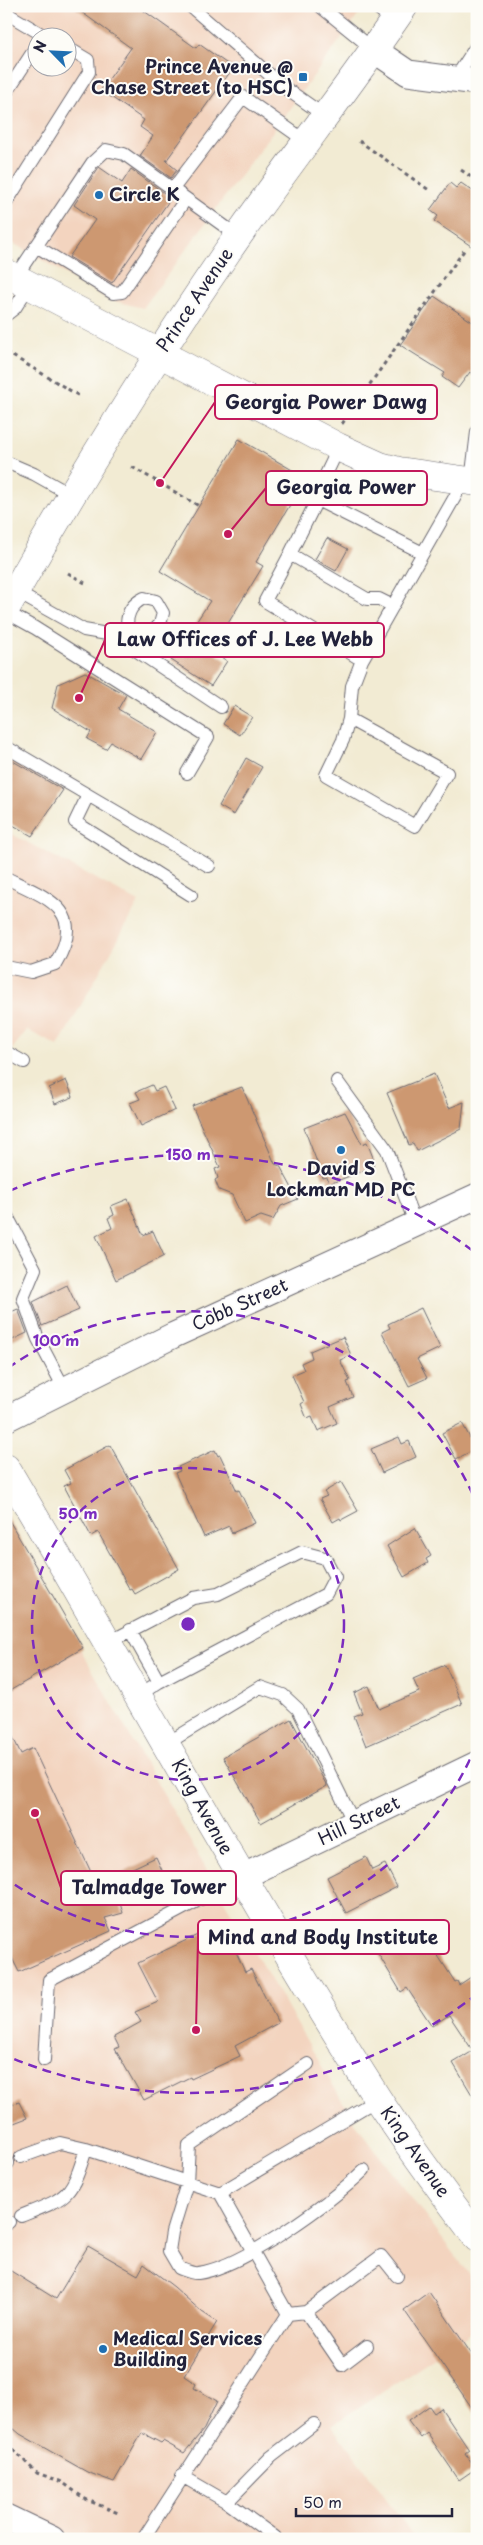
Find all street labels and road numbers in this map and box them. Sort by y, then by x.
street label: Prince Avenue [149,242,239,357]
street label: Cobb Street [187,1270,292,1337]
street label: King Avenue [166,1753,241,1859]
street label: Hill Street [313,1788,404,1851]
street label: King Avenue [375,2100,458,2202]

